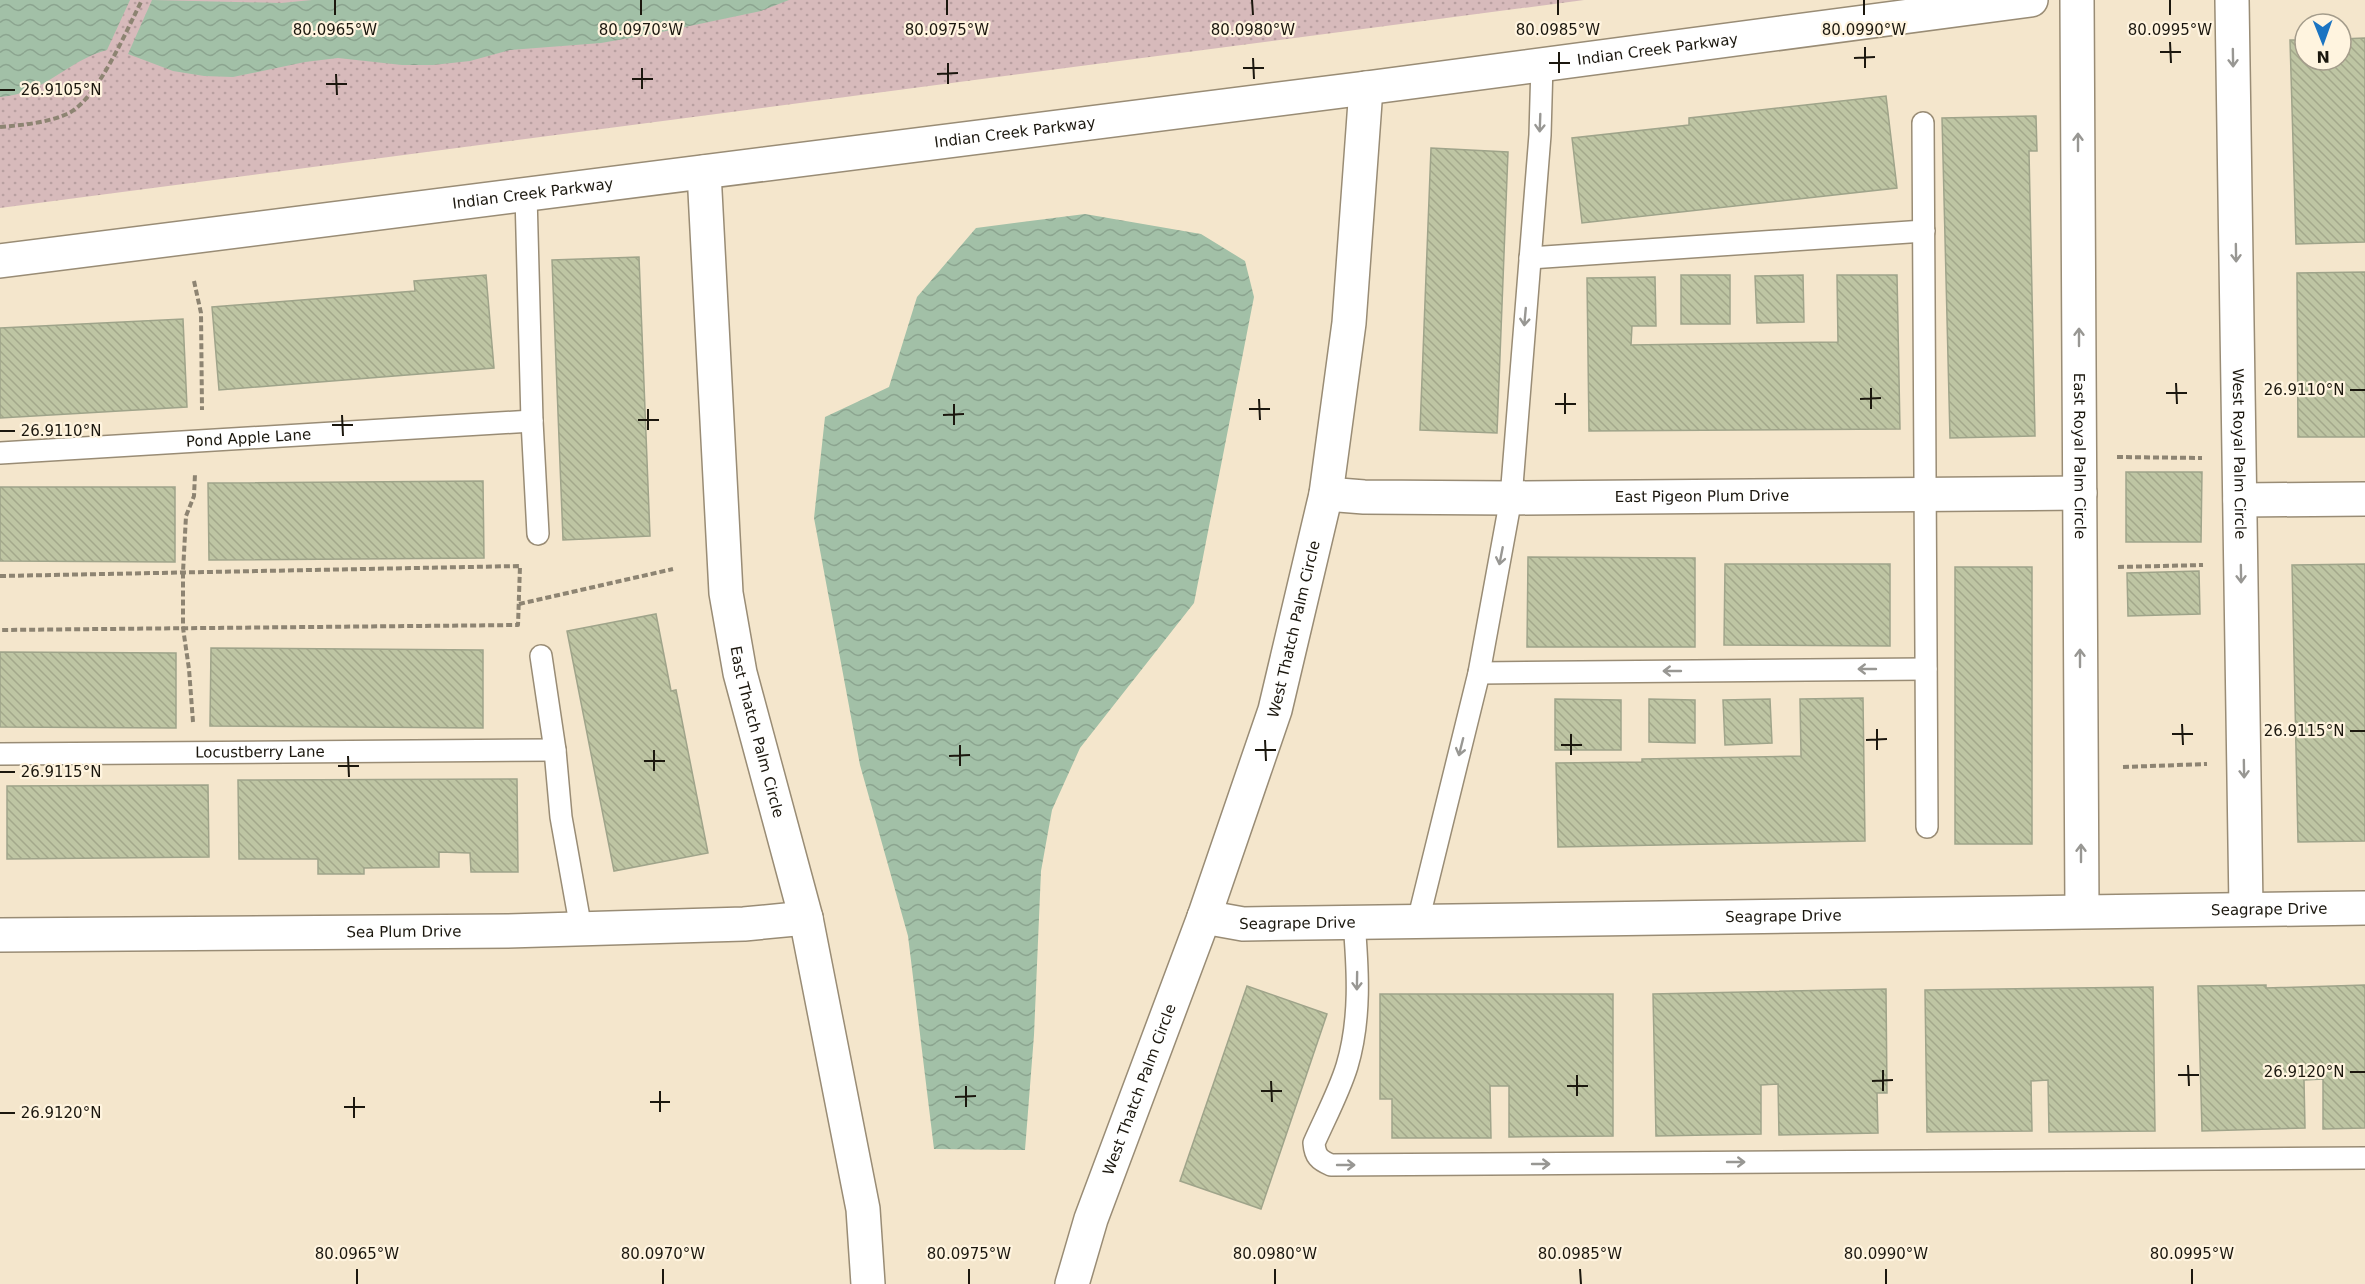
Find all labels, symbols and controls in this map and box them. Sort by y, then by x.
north arrow [2293,12,2353,72]
text: 80.0965°W [293,21,377,39]
text: 80.0970°W [599,21,683,39]
text: 80.0975°W [905,21,989,39]
text: 80.0980°W [1211,21,1295,39]
text: 80.0985°W [1516,21,1600,39]
text: 80.0990°W [1822,21,1906,39]
text: 80.0995°W [2128,21,2212,39]
street label: Indian Creek Parkway [1576,30,1739,69]
text: N [2316,47,2330,66]
one-way arrow [2227,48,2238,68]
text: 26.9105°N [21,81,101,99]
one-way arrow [1535,112,1546,132]
street label: Indian Creek Parkway [933,113,1097,152]
one-way arrow [2072,132,2084,152]
street label: Indian Creek Parkway [451,174,614,213]
one-way arrow [2231,243,2242,263]
one-way arrow [1520,307,1531,327]
one-way arrow [2073,327,2085,347]
street label: West Royal Palm Circle [2229,368,2249,540]
street label: East Royal Palm Circle [2070,373,2089,539]
text: 26.9110°N [2264,381,2344,399]
text: 26.9110°N [21,422,101,440]
street label: Pond Apple Lane [185,425,312,451]
street label: East Pigeon Plum Drive [1615,487,1789,506]
street label: West Thatch Palm Circle [1264,539,1324,720]
one-way arrow [1495,545,1506,565]
one-way arrow [2235,564,2247,584]
street label: East Thatch Palm Circle [726,645,788,820]
one-way arrow [2074,648,2086,668]
one-way arrow [1858,663,1878,675]
one-way arrow [1663,665,1683,677]
text: 26.9115°N [2264,722,2344,740]
one-way arrow [1454,737,1466,756]
street label: Locustberry Lane [195,743,325,762]
one-way arrow [2238,759,2250,779]
text: 26.9115°N [21,763,101,781]
one-way arrow [2075,843,2087,863]
street label: Seagrape Drive [2211,900,2328,919]
street label: Seagrape Drive [1725,906,1842,926]
street label: Seagrape Drive [1239,913,1356,933]
street label: Sea Plum Drive [346,922,462,941]
one-way arrow [1351,970,1363,990]
street label: West Thatch Palm Circle [1099,1001,1180,1178]
text: 26.9120°N [2264,1063,2344,1081]
text: 26.9120°N [21,1104,101,1122]
one-way arrow [1725,1156,1745,1168]
one-way arrow [1530,1158,1550,1170]
one-way arrow [1335,1159,1355,1171]
text: 80.0965°W [315,1245,399,1263]
text: 80.0970°W [621,1245,705,1263]
text: 80.0975°W [927,1245,1011,1263]
text: 80.0980°W [1233,1245,1317,1263]
text: 80.0985°W [1538,1245,1622,1263]
text: 80.0990°W [1844,1245,1928,1263]
text: 80.0995°W [2150,1245,2234,1263]

